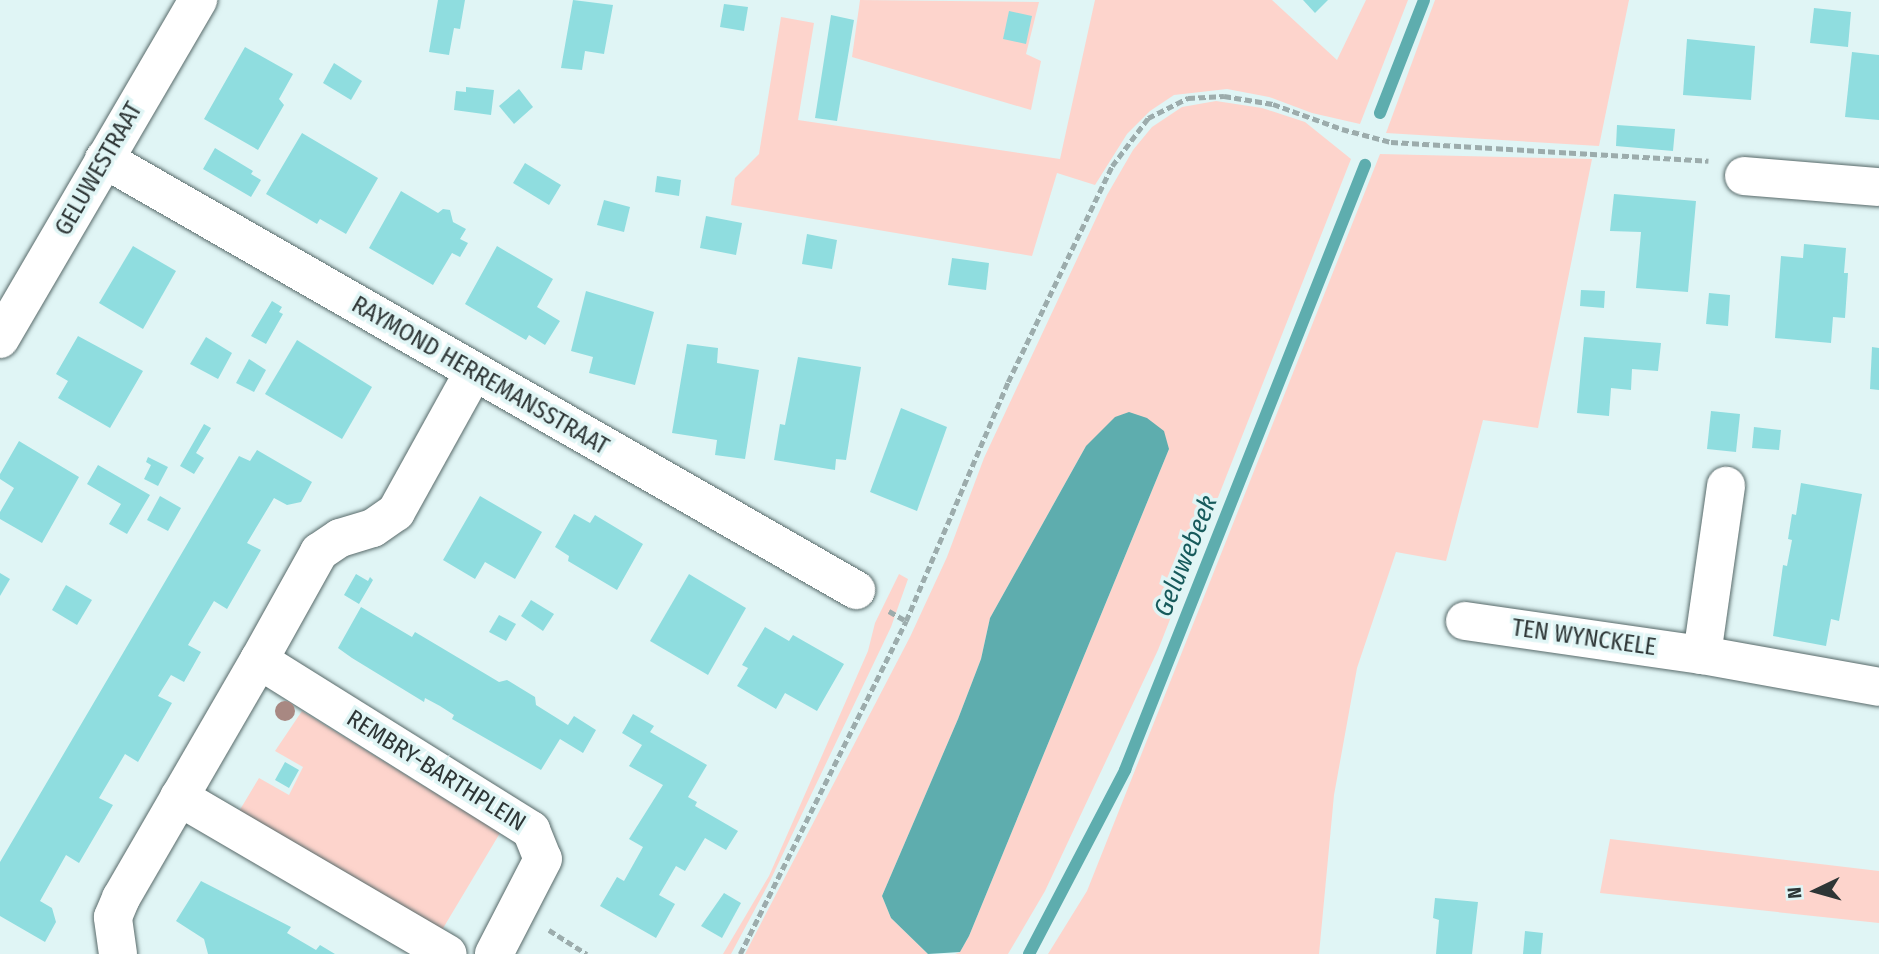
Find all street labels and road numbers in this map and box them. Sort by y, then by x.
street label: GELUWESTRAAT [49,97,149,241]
street label: RAYMOND HERREMANSSTRAAT [346,291,614,461]
street label: TEN WYNCKELE [1510,614,1658,662]
street label: REMBRY-BARTHPLEIN [341,704,531,838]

